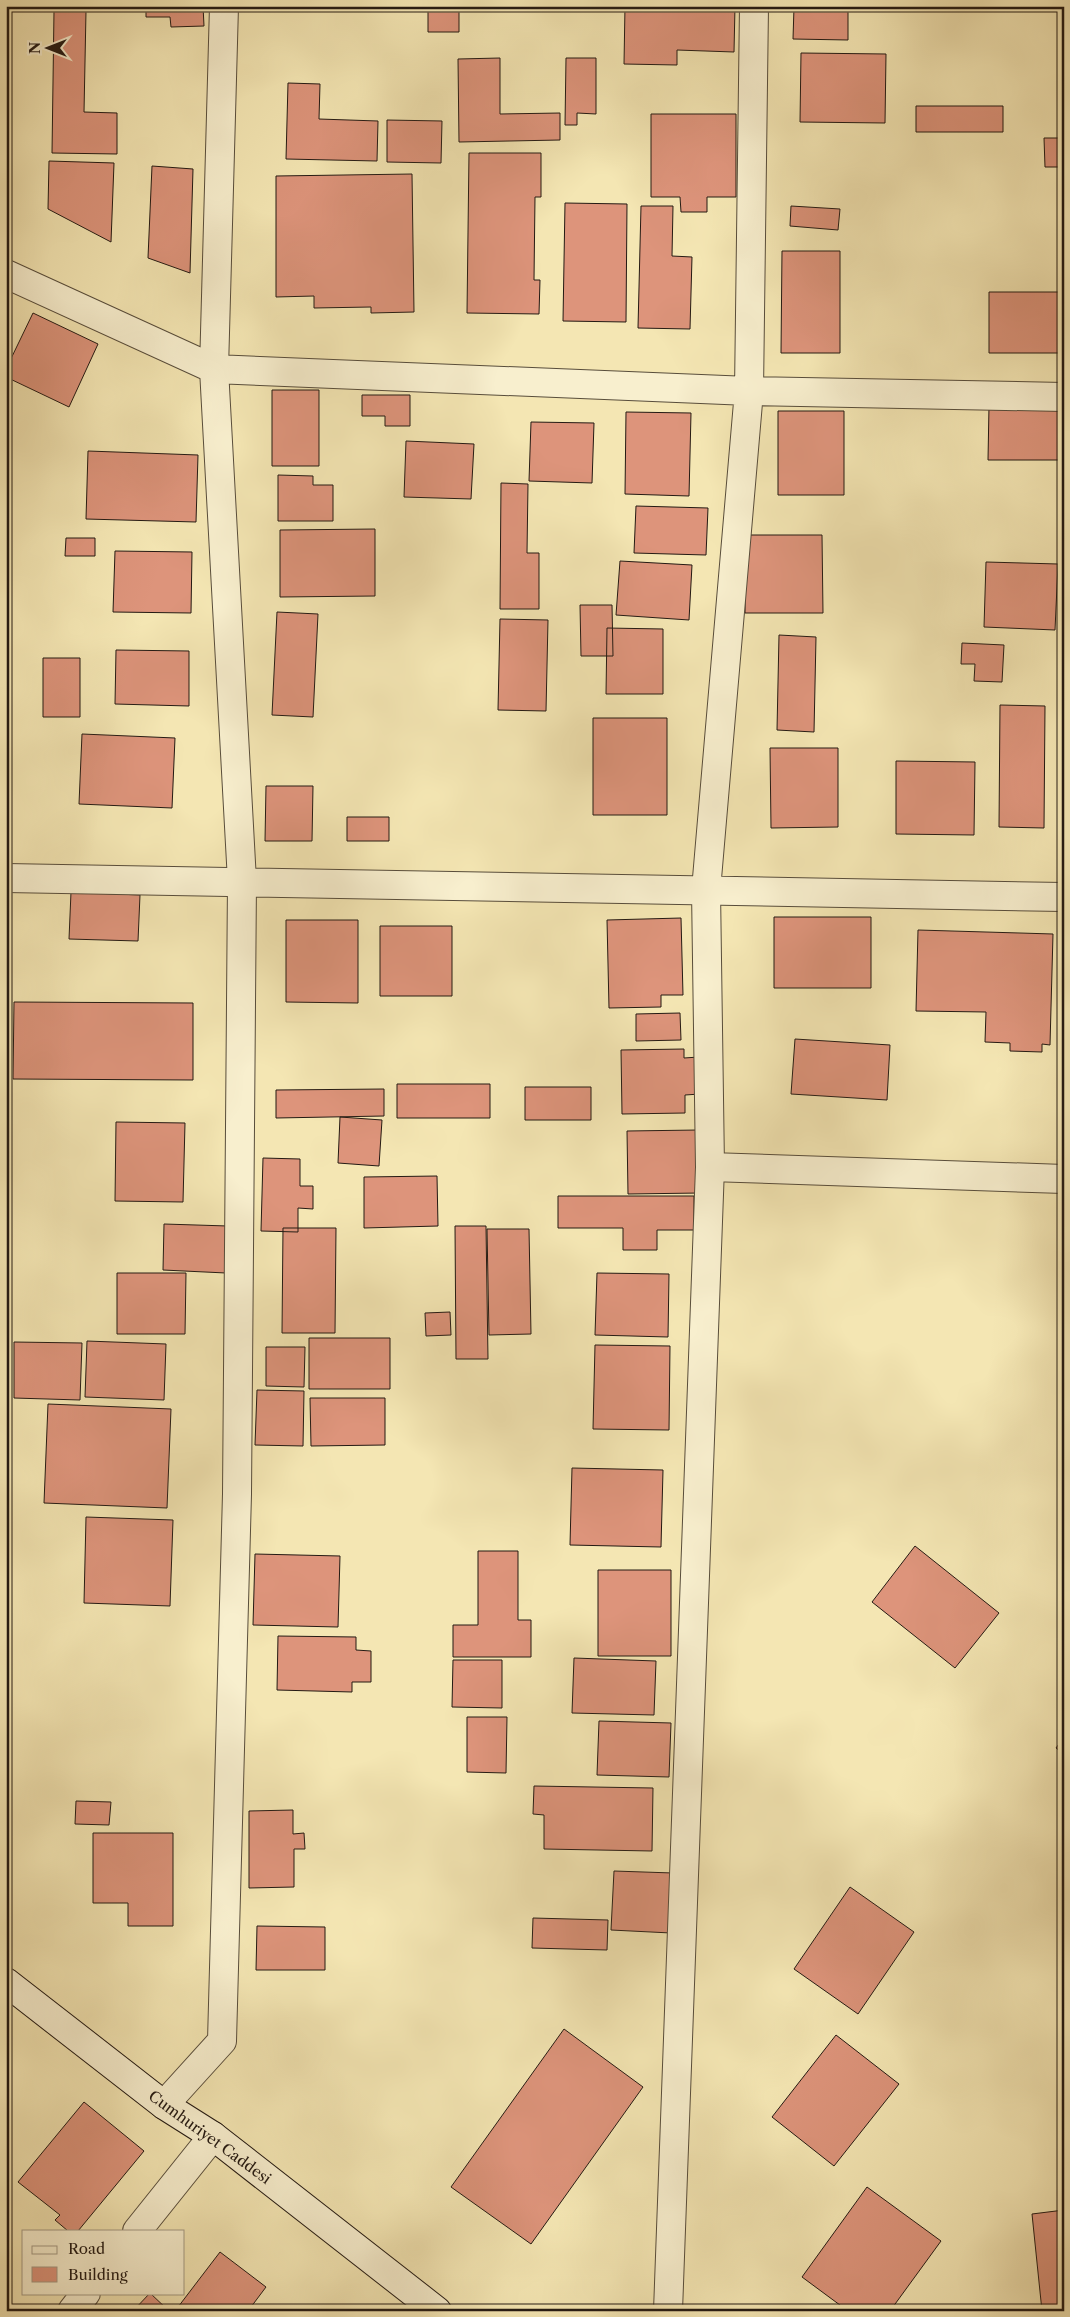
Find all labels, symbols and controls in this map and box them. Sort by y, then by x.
north arrow [22,22,72,72]
text: N [26,42,44,54]
street label: Cumhuriyet Caddesi [145,2086,275,2188]
legend [22,2230,185,2294]
text: Road [68,2239,105,2258]
text: Building [68,2265,128,2284]

